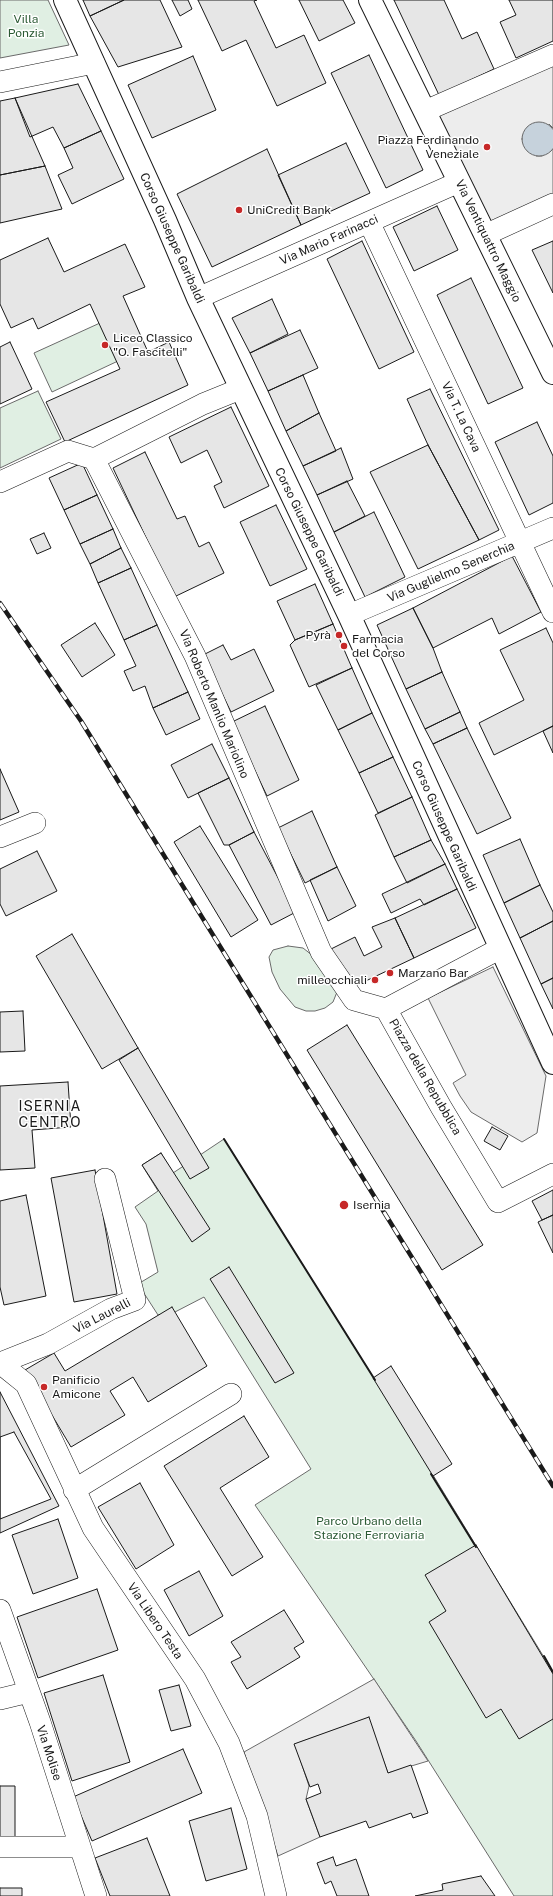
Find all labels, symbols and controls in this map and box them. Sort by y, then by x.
park label: Villa Ponzia [8,12,44,40]
place label: Piazza Ferdinando Veneziale [377,133,479,161]
marker: Piazza Ferdinando Veneziale [482,142,492,152]
street label: Corso Giuseppe Garibaldi [137,170,207,306]
street label: Via Ventiquattro Maggio [452,177,524,305]
place label: UniCredit Bank [247,203,331,217]
marker: UniCredit Bank [234,205,244,215]
street label: Via Mario Farinacci [278,212,380,268]
place label: Liceo Classico "O. Fascitelli" [113,331,193,359]
marker: Liceo Classico "O. Fascitelli" [100,340,110,350]
street label: Via T. La Cava [438,380,484,454]
street label: Corso Giuseppe Garibaldi [272,465,346,599]
street label: Via Guglielmo Senerchia [385,539,517,605]
street label: Via Roberto Manlio Mariolino [176,627,252,781]
place label: Pyrà [306,628,331,642]
marker: Pyrà [334,630,344,640]
place label: Farmacia del Corso [352,632,405,660]
marker: Farmacia del Corso [339,641,349,651]
street label: Corso Giuseppe Garibaldi [409,758,479,894]
place label: Marzano Bar [398,966,468,980]
marker: Marzano Bar [385,968,395,978]
place label: milleocchiali [297,973,367,987]
marker: milleocchiali [370,975,380,985]
street label: Piazza della Repubblica [386,1016,464,1138]
district label: ISERNIA CENTRO [18,1099,82,1132]
place label: Isernia [353,1198,390,1212]
marker: Isernia [338,1199,350,1211]
street label: Via Laurelli [71,1295,133,1337]
place label: Panificio Amicone [52,1373,101,1401]
marker: Panificio Amicone [39,1382,49,1392]
park label: Parco Urbano della Stazione Ferroviaria [314,1514,424,1542]
street label: Via Libero Testa [124,1580,186,1662]
street label: Via Molise [33,1724,65,1782]

